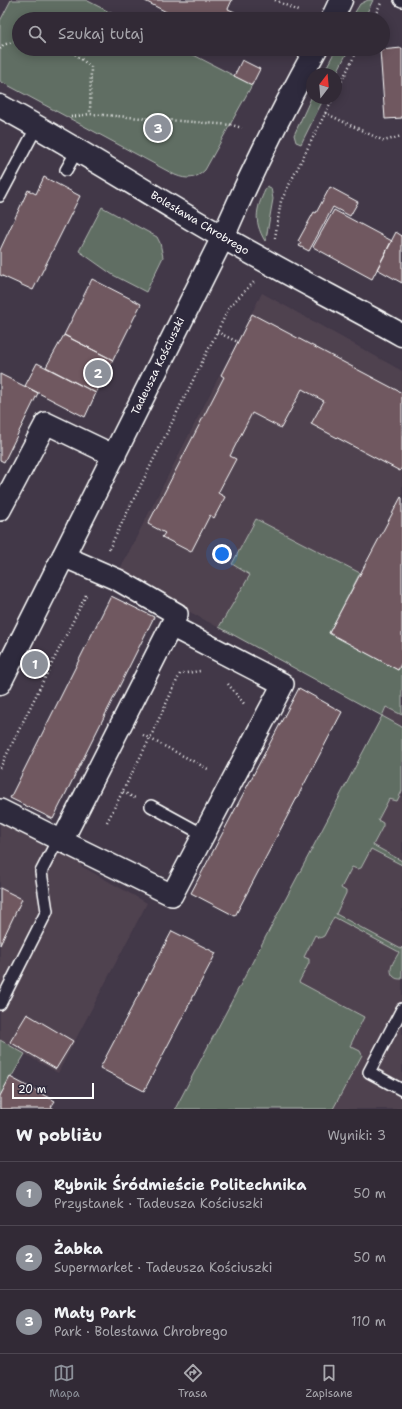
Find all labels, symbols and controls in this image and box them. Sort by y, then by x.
search box [12,12,390,56]
icon: search [26,23,48,45]
text: Szukaj tutaj [58,24,144,44]
north arrow [306,68,342,104]
pin: 3 [145,113,171,143]
street label: Bolesława Chrobrego [148,188,252,259]
street label: Tadeusza Kościuszki [128,315,188,417]
pin: 2 [85,358,111,388]
your location [212,544,232,564]
pin: 1 [22,649,48,679]
scale bar [12,1081,94,1100]
text: 20 m [18,1082,46,1097]
text: W pobliżu [16,1124,102,1146]
text: Wyniki: 3 [327,1127,386,1144]
text: Rybnik Śródmieście Politechnika [54,1175,306,1195]
text: 1 [26,1185,32,1202]
text: 50 m [353,1185,386,1202]
text: Przystanek · Tadeusza Kościuszki [54,1195,263,1212]
text: Żabka [54,1239,103,1259]
text: 2 [24,1249,34,1266]
text: 50 m [353,1249,386,1266]
text: Supermarket · Tadeusza Kościuszki [54,1259,272,1276]
text: Mały Park [54,1303,136,1323]
text: 3 [24,1313,34,1330]
text: 110 m [351,1313,386,1330]
text: Park · Bolesława Chrobrego [54,1323,228,1340]
tab: Mapa [49,1362,80,1401]
tab: Trasa [178,1362,207,1401]
tab: Zapisane [306,1362,353,1401]

